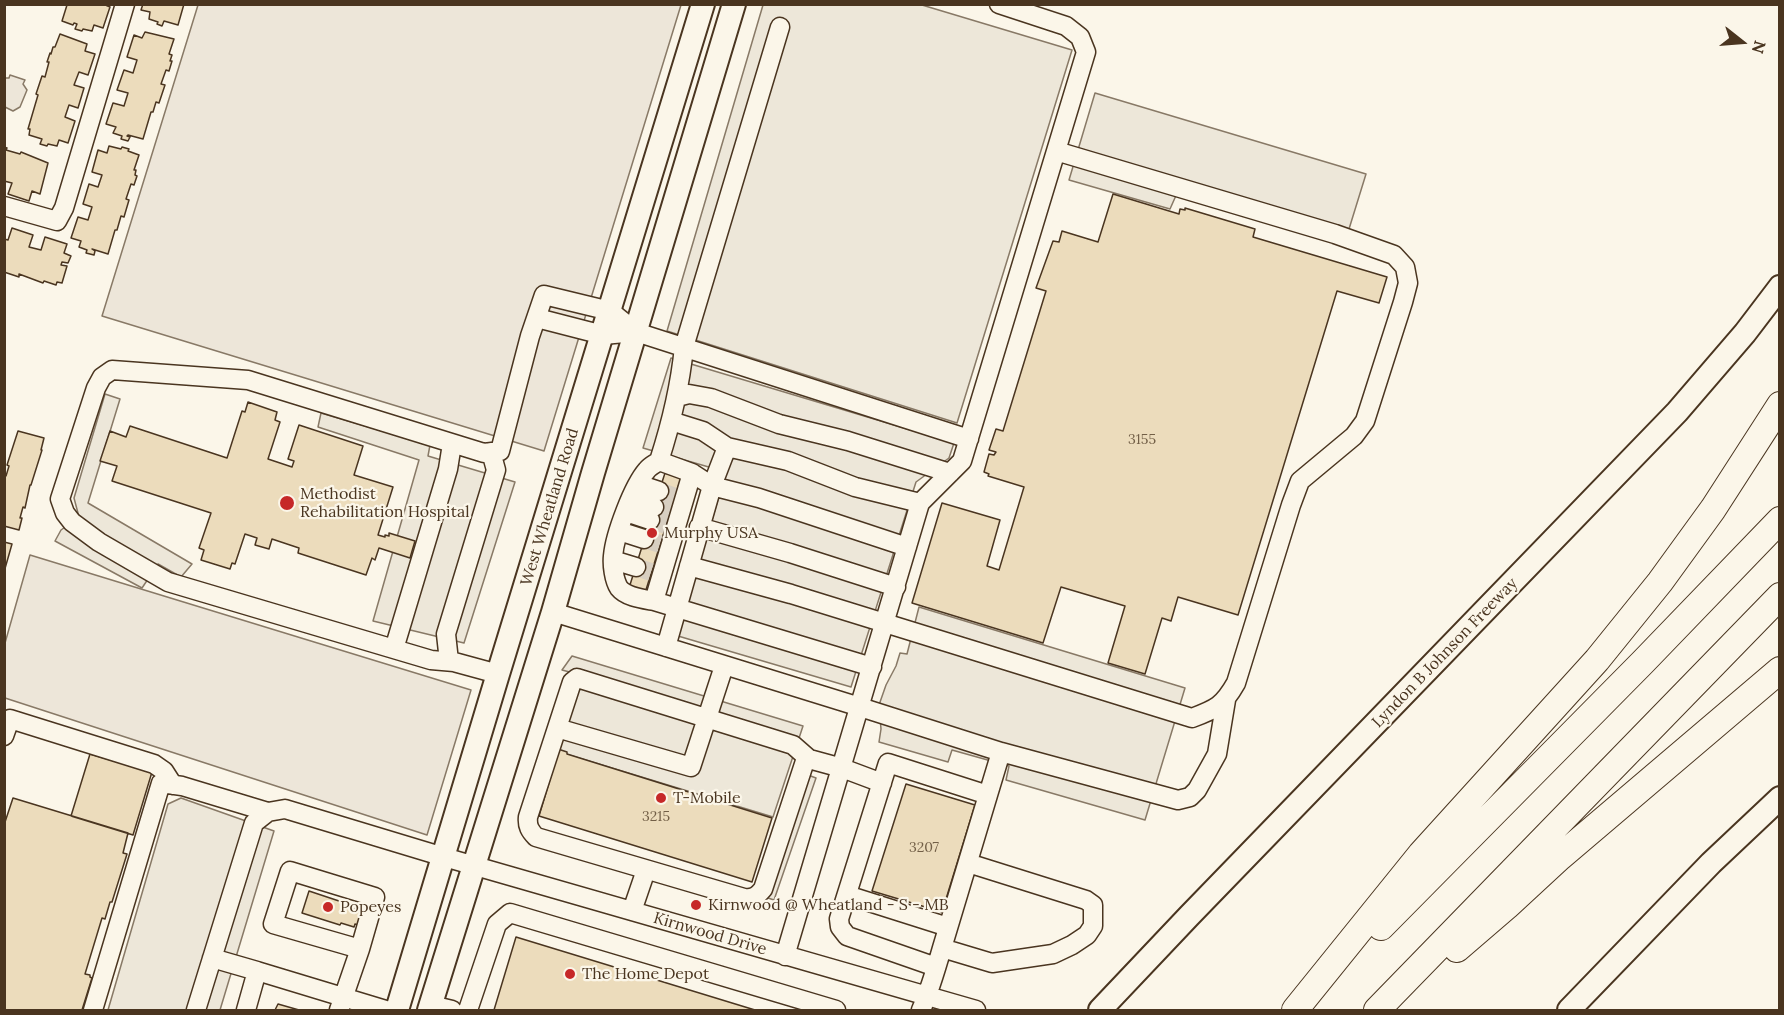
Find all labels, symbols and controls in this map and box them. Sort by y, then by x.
north arrow [1712,12,1772,72]
text: N [1748,38,1771,56]
street label: West Wheatland Road [517,426,583,588]
house number: 3155 [1128,432,1156,448]
place label: Methodist Rehabilitation Hospital [300,484,470,522]
marker: Methodist Rehabilitation Hospital [278,494,296,512]
place label: Murphy USA [664,523,758,543]
marker: Murphy USA [645,526,659,540]
street label: Lyndon B Johnson Freeway [1368,574,1522,732]
place label: T-Mobile [673,788,741,808]
marker: T-Mobile [654,791,668,805]
house number: 3215 [642,809,670,825]
house number: 3207 [909,840,939,856]
place label: Kirnwood @ Wheatland - S - MB [708,895,949,915]
place label: Popeyes [340,897,401,917]
marker: Kirnwood @ Wheatland - S - MB [689,898,703,912]
marker: Popeyes [321,900,335,914]
street label: Kirnwood Drive [651,909,769,959]
place label: The Home Depot [582,964,709,984]
marker: The Home Depot [563,967,577,981]

